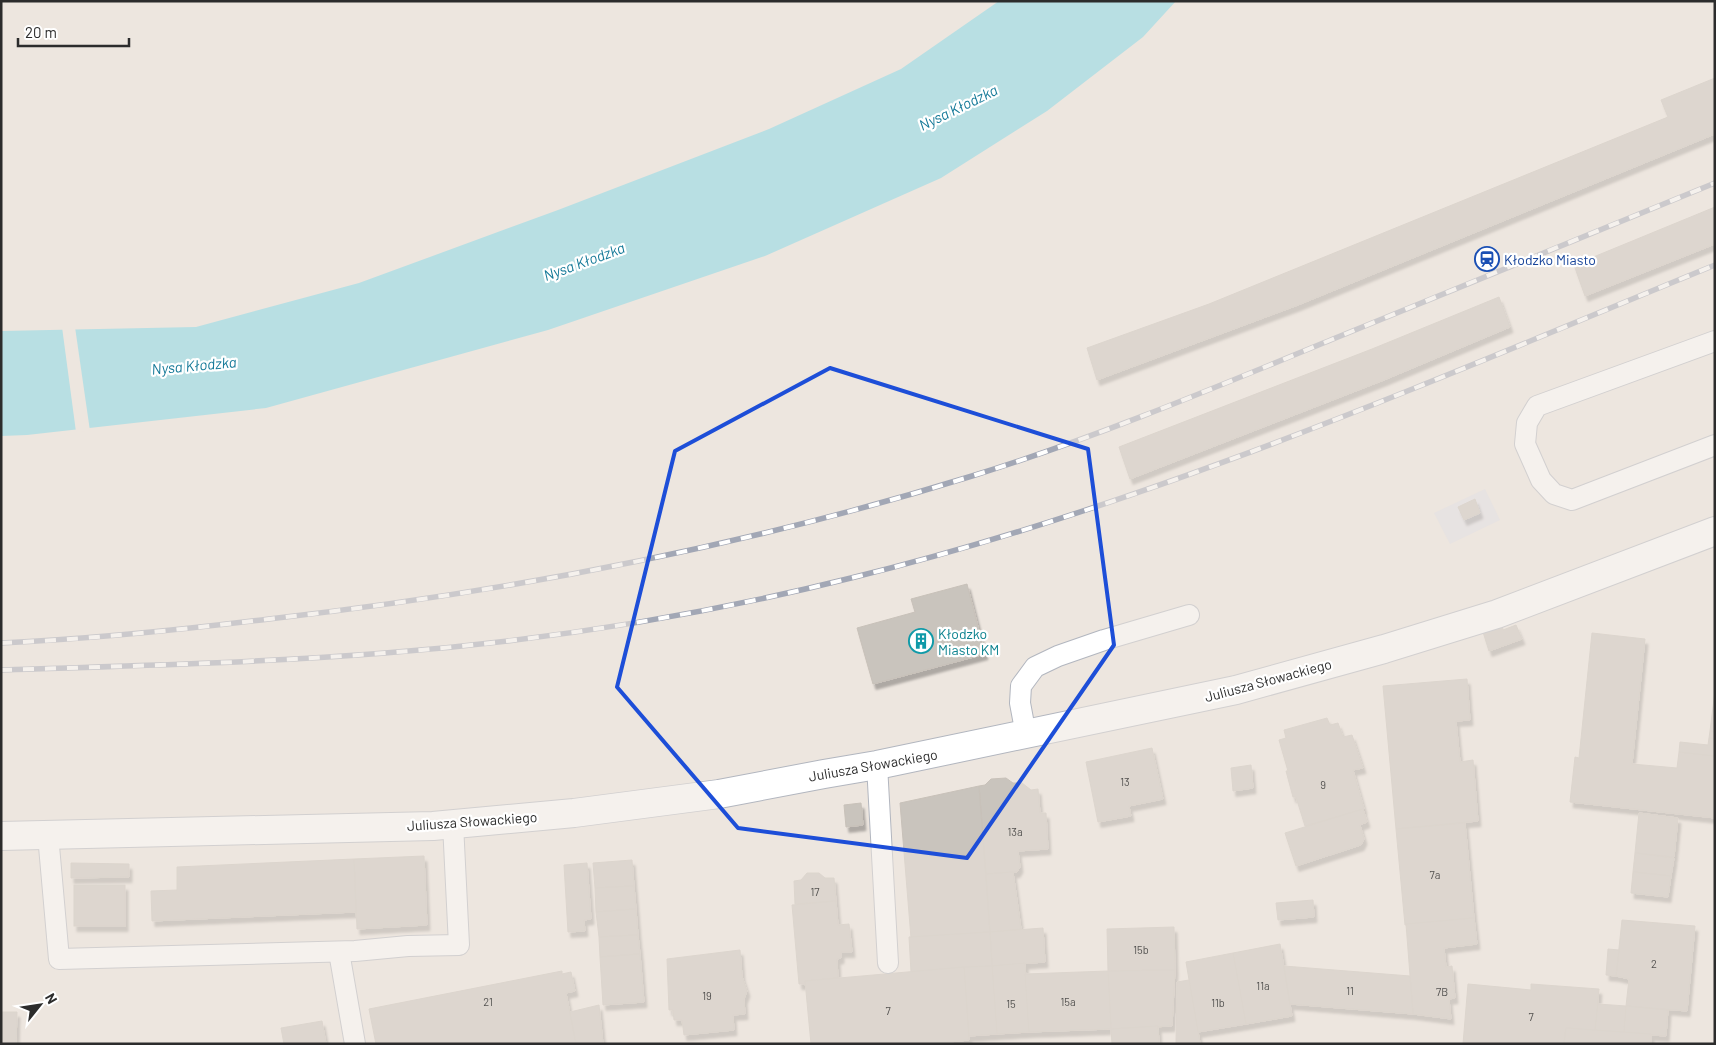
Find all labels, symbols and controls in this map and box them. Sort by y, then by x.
scale bar [18,15,129,47]
text: 20 m [25,23,57,41]
water label: Nysa Kłodzka [916,80,1000,134]
water label: Nysa Kłodzka [541,238,627,284]
station icon: Kłodzko Miasto [1474,246,1500,272]
place label: Kłodzko Miasto [1504,251,1596,268]
water label: Nysa Kłodzka [151,352,237,378]
place label: Kłodzko Miasto KM [938,625,999,658]
building icon: Kłodzko Miasto KM [908,628,934,654]
street label: Juliusza Słowackiego [1203,655,1333,705]
street label: Juliusza Słowackiego [807,745,939,785]
house number: 13 [1120,775,1130,788]
house number: 9 [1320,778,1326,791]
street label: Juliusza Słowackiego [406,808,538,834]
house number: 13a [1007,825,1023,838]
house number: 7a [1430,868,1440,881]
house number: 17 [810,885,820,898]
house number: 15b [1133,943,1149,956]
house number: 2 [1651,957,1657,970]
house number: 11a [1256,979,1270,992]
north arrow [15,980,65,1030]
house number: 11 [1346,984,1354,997]
house number: 7B [1436,985,1448,998]
house number: 19 [702,989,712,1002]
text: N [42,990,61,1007]
house number: 21 [483,995,493,1008]
house number: 15a [1060,995,1076,1008]
house number: 11b [1211,996,1225,1009]
house number: 15 [1006,997,1016,1010]
house number: 7 [885,1004,891,1017]
house number: 7 [1528,1010,1534,1023]

